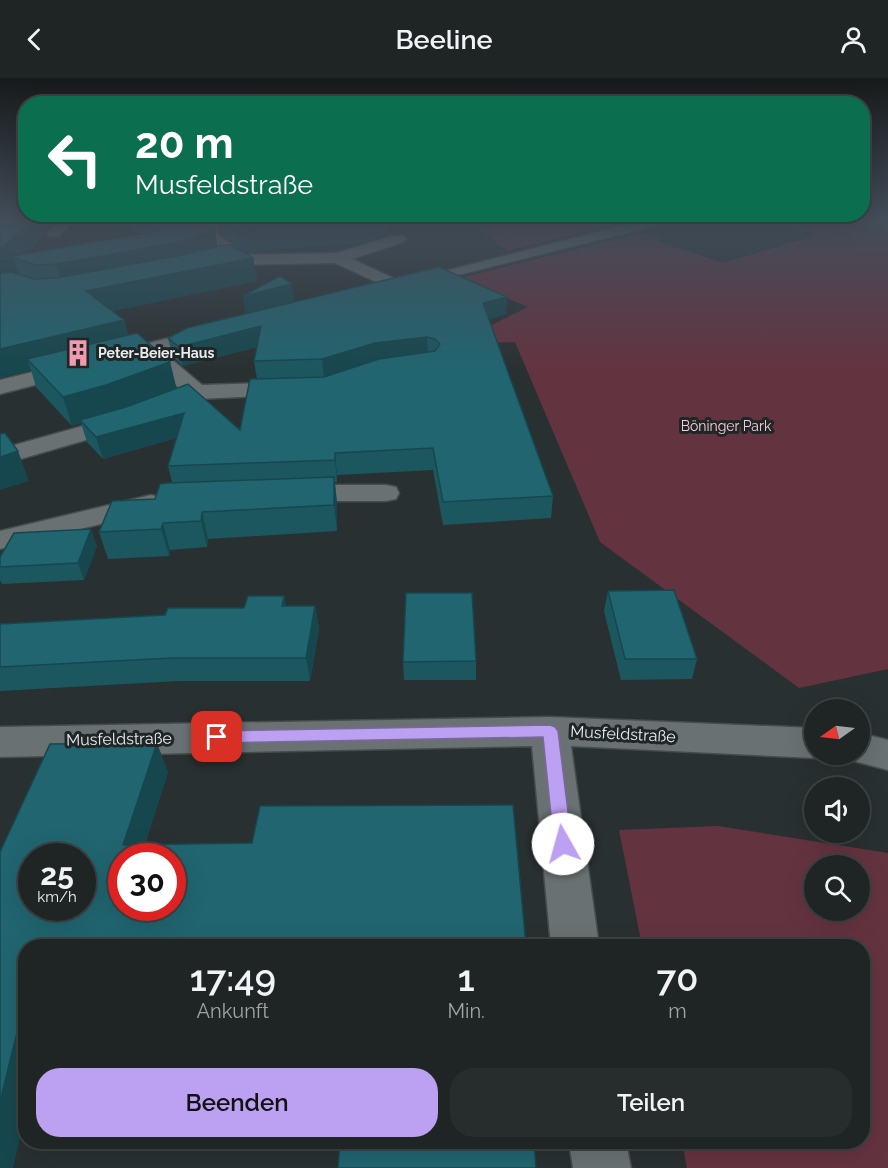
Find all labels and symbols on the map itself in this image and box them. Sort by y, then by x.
building icon: Peter-Beier-Haus [63,338,93,368]
place label: Peter-Beier-Haus [98,345,214,361]
park label: Böninger Park [681,418,772,434]
north arrow [804,699,870,765]
pin [191,711,242,762]
street label: Musfeldstraße [570,722,676,746]
street label: Musfeldstraße [66,729,172,749]
position arrow [531,812,595,876]
speed limit sign: 30 [108,843,186,921]

